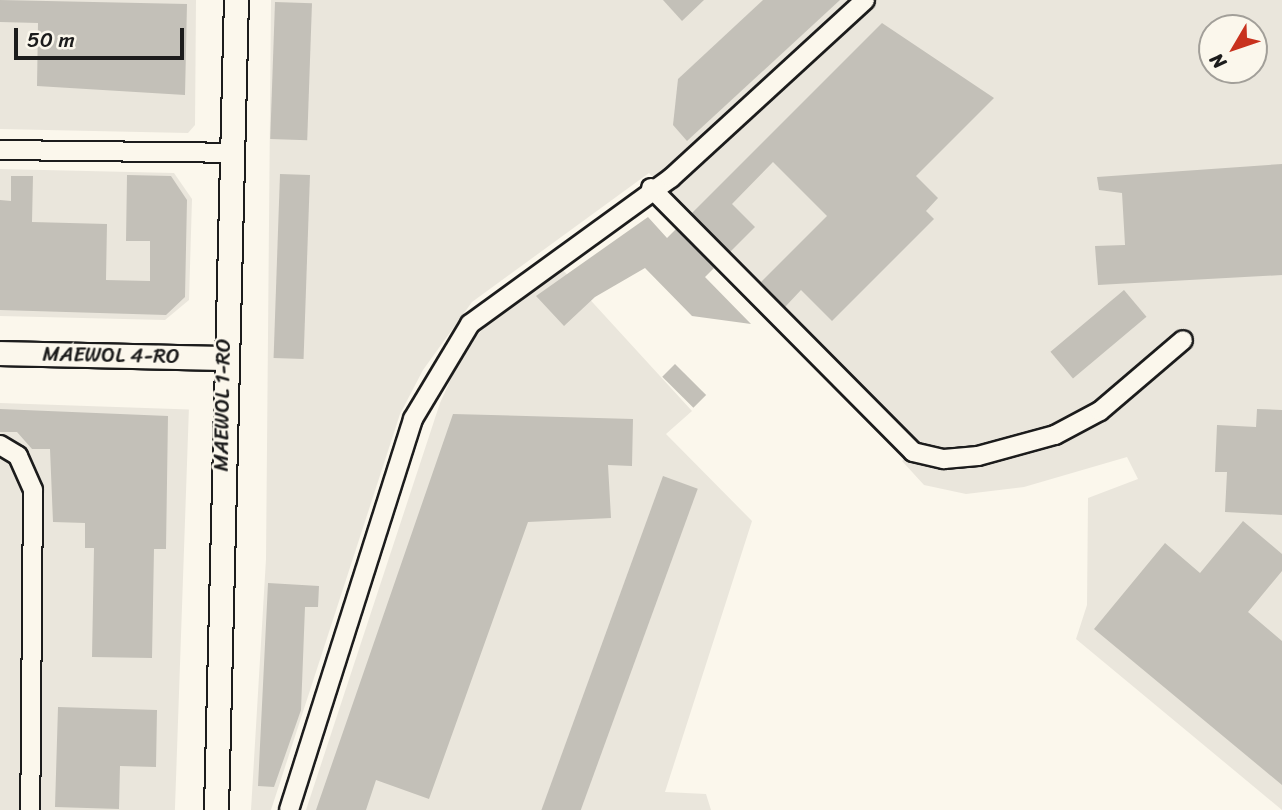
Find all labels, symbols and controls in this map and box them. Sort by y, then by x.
scale bar [18,14,187,58]
north arrow [1198,14,1268,84]
text: 50 m [27,21,75,59]
text: N [1201,46,1235,77]
street label: MAEWOL 1-RO [208,338,236,472]
street label: MAEWOL 4-RO [42,341,180,369]

